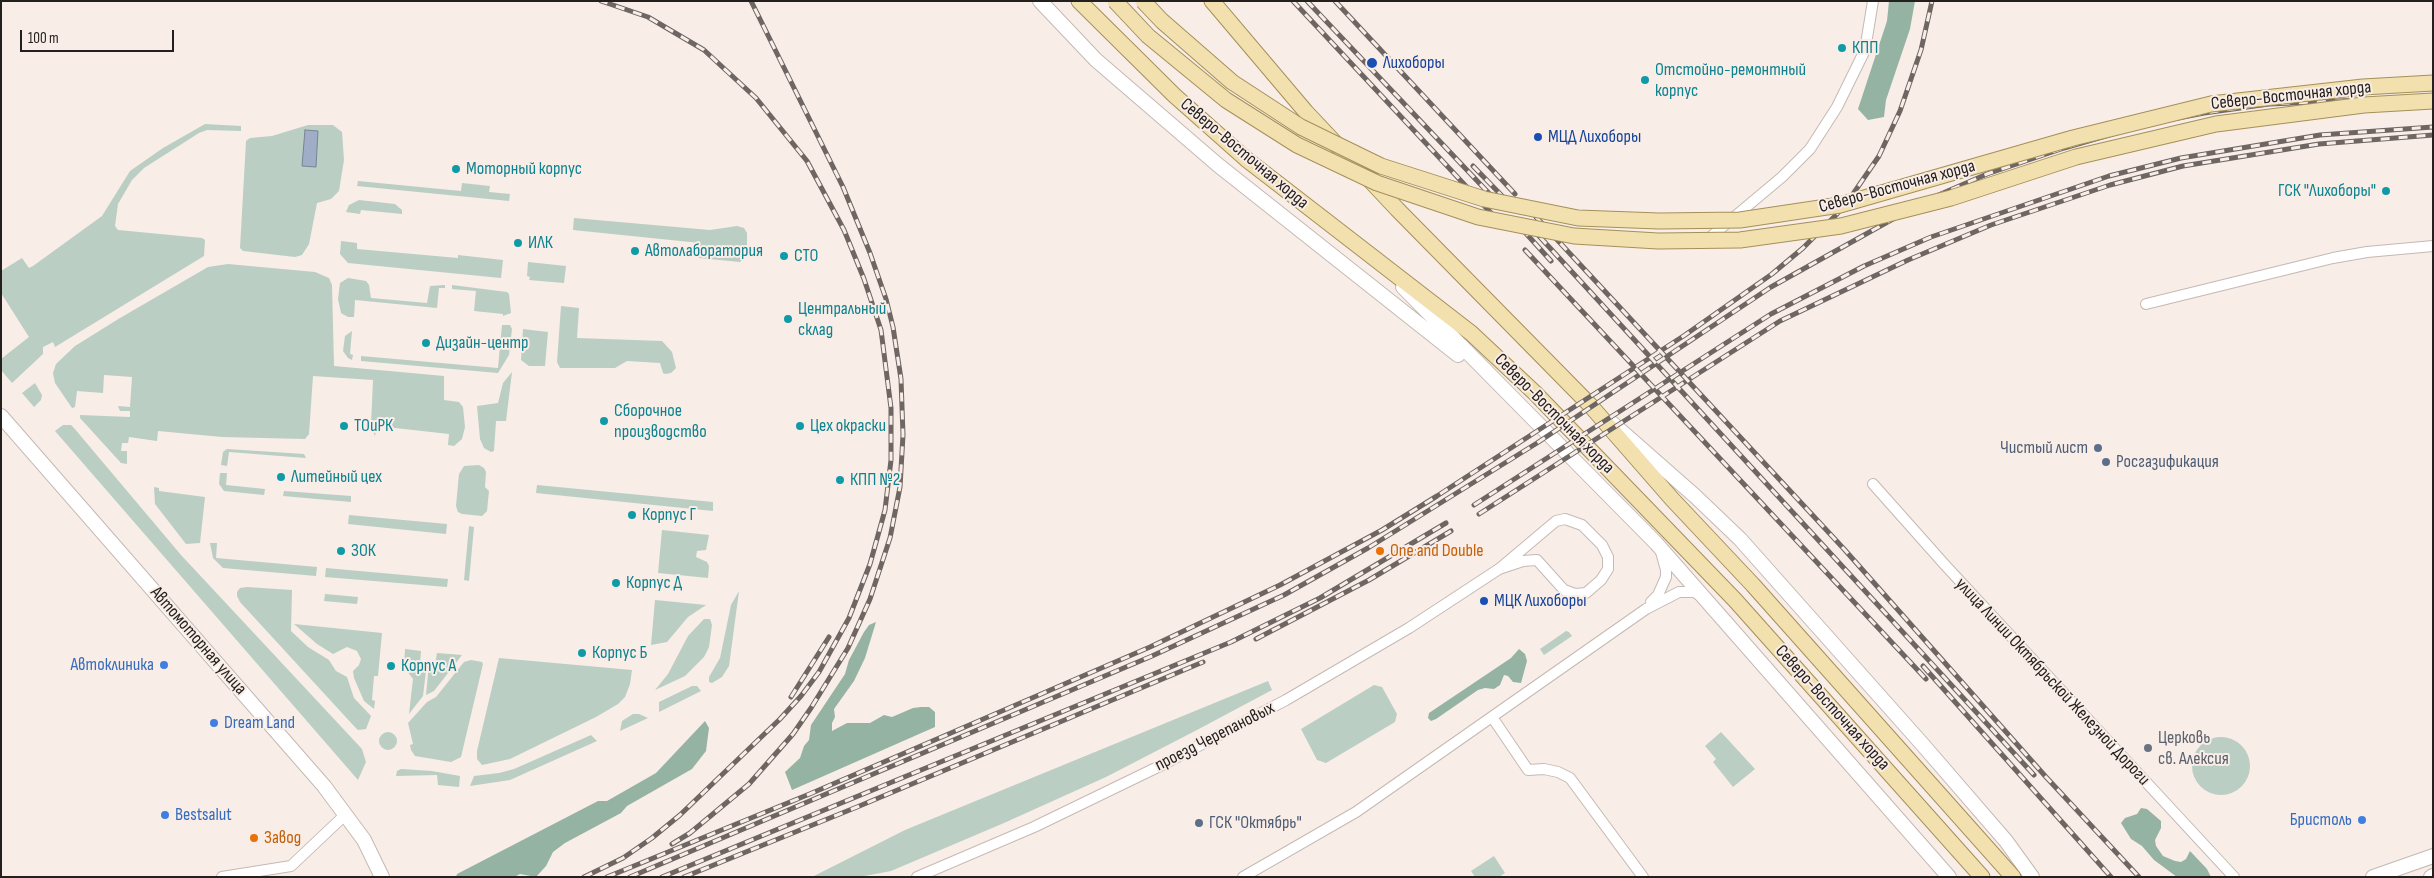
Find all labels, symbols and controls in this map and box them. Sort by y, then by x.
scale bar [22,20,176,52]
text: 100 m [28,29,59,48]
place label: КПП [1852,37,1878,59]
marker: КПП [1836,42,1848,54]
place label: Лихоборы [1383,52,1445,74]
marker: Лихоборы [1365,56,1379,70]
place label: Отстойно-ремонтный корпус [1655,59,1806,102]
marker: Отстойно-ремонтный корпус [1639,74,1651,86]
street label: Северо-Восточная хорда [2210,77,2372,115]
street label: Северо-Восточная хорда [1175,94,1313,214]
place label: МЦД Лихоборы [1548,126,1641,148]
marker: МЦД Лихоборы [1532,131,1544,143]
street label: Северо-Восточная хорда [1816,156,1978,218]
place label: Моторный корпус [466,158,582,180]
marker: Моторный корпус [450,163,462,175]
place label: ГСК "Лихоборы" [2278,180,2376,202]
marker: ГСК "Лихоборы" [2380,185,2392,197]
place label: ИЛК [528,232,553,254]
marker: ИЛК [512,237,524,249]
place label: Автолаборатория [645,240,763,262]
marker: Автолаборатория [629,245,641,257]
place label: СТО [794,245,818,267]
marker: СТО [778,250,790,262]
place label: Центральный склад [798,298,886,340]
marker: Центральный склад [782,313,794,325]
place label: Дизайн-центр [436,332,528,354]
marker: Дизайн-центр [420,337,432,349]
street label: Северо-Восточная хорда [1489,349,1619,479]
place label: Сборочное производство [614,400,707,442]
place label: ТОиРК [354,415,393,437]
marker: Сборочное производство [598,415,610,427]
place label: Цех окраски [810,415,886,437]
marker: ТОиРК [338,420,350,432]
marker: Цех окраски [794,420,806,432]
place label: Чистый лист [2000,437,2088,459]
marker: Чистый лист [2092,442,2104,454]
place label: Росгазификация [2116,451,2219,473]
marker: Росгазификация [2100,456,2112,468]
place label: Литейный цех [291,466,382,488]
place label: КПП №2 [850,469,900,491]
marker: Литейный цех [275,471,287,483]
marker: КПП №2 [834,474,846,486]
place label: Корпус Г [642,504,696,526]
marker: Корпус Г [626,509,638,521]
place label: ЗОК [351,540,376,562]
place label: One and Double [1390,540,1484,562]
marker: ЗОК [335,545,347,557]
marker: One and Double [1374,545,1386,557]
place label: Корпус Д [626,572,682,594]
street label: улица Линии Октябрьской Железной Дороги [1950,574,2154,790]
marker: Корпус Д [610,577,622,589]
street label: Автомоторная улица [145,582,251,700]
place label: МЦК Лихоборы [1494,590,1586,612]
marker: МЦК Лихоборы [1478,595,1490,607]
street label: Северо-Восточная хорда [1770,641,1894,775]
place label: Корпус Б [592,642,647,664]
marker: Корпус Б [576,647,588,659]
place label: Автоклиника [71,654,154,676]
place label: Корпус А [401,655,456,677]
marker: Автоклиника [158,659,170,671]
marker: Корпус А [385,660,397,672]
street label: проезд Черепановых [1152,698,1278,776]
place label: Dream Land [224,712,295,734]
marker: Dream Land [208,717,220,729]
place label: Церковь св. Алексия [2158,727,2229,770]
marker: Церковь св. Алексия [2142,742,2154,754]
place label: Bestsalut [175,804,232,826]
marker: Bestsalut [159,809,171,821]
place label: Бристоль [2290,809,2352,831]
place label: ГСК "Октябрь" [1209,812,1302,834]
marker: Бристоль [2356,814,2368,826]
marker: ГСК "Октябрь" [1193,817,1205,829]
place label: Завод [264,827,301,849]
marker: Завод [248,832,260,844]

